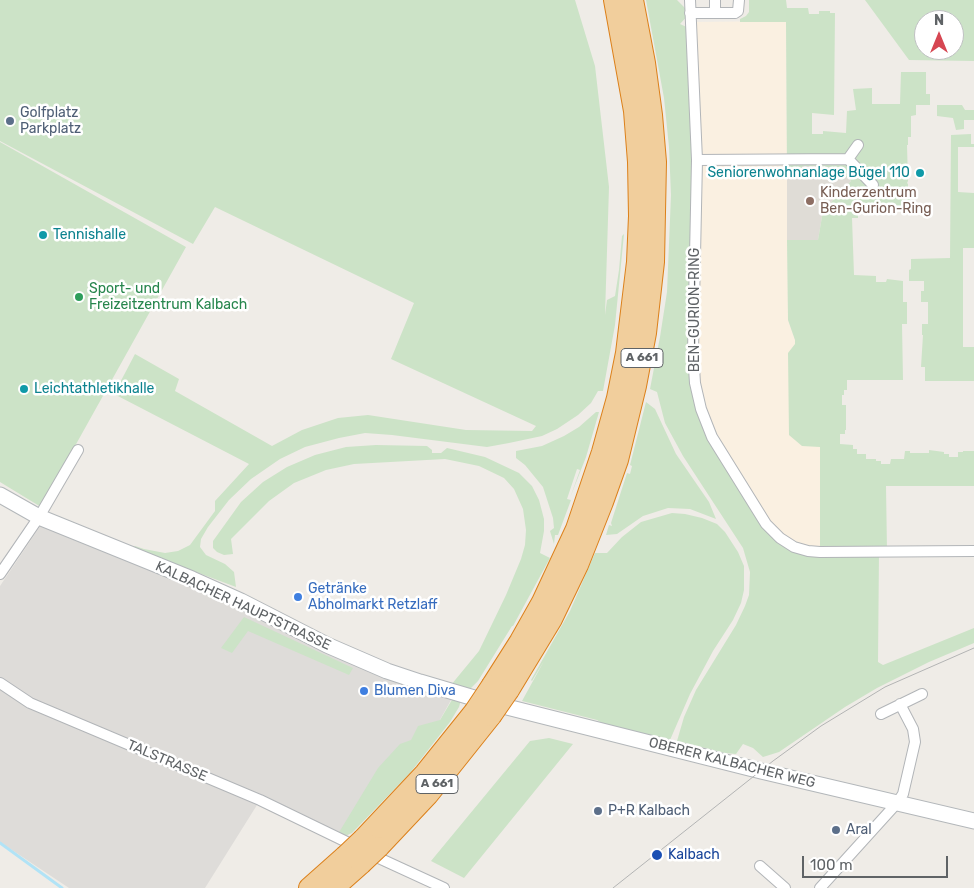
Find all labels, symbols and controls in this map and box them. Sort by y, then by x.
north arrow [914,10,964,60]
text: N [934,12,944,29]
place label: Golfplatz Parkplatz [20,105,81,138]
marker: Golfplatz Parkplatz [4,115,16,127]
place label: Seniorenwohnanlage Bügel 110 [707,165,910,181]
marker: Seniorenwohnanlage Bügel 110 [914,167,926,179]
place label: Kinderzentrum Ben-Gurion-Ring [820,185,932,218]
marker: Kinderzentrum Ben-Gurion-Ring [804,195,816,207]
place label: Tennishalle [53,227,126,243]
marker: Tennishalle [37,229,49,241]
street label: BEN-GURION-RING [687,248,703,372]
place label: Sport- und Freizeitzentrum Kalbach [89,281,247,314]
marker: Sport- und Freizeitzentrum Kalbach [73,291,85,303]
road number: A 661 [621,348,663,368]
place label: Leichtathletikhalle [34,381,154,397]
marker: Leichtathletikhalle [18,383,30,395]
street label: KALBACHER HAUPTSTRASSE [153,558,333,654]
place label: Getränke Abholmarkt Retzlaff [308,581,438,614]
marker: Getränke Abholmarkt Retzlaff [292,591,304,603]
place label: Blumen Diva [374,683,456,699]
marker: Blumen Diva [358,685,370,697]
street label: OBERER KALBACHER WEG [647,734,817,792]
street label: TALSTRASSE [124,737,210,785]
road number: A 661 [416,774,458,794]
place label: P+R Kalbach [608,803,690,819]
marker: P+R Kalbach [592,805,604,817]
place label: Aral [846,822,872,838]
marker: Aral [830,824,842,836]
scale bar [804,846,950,878]
place label: Kalbach [668,847,720,863]
marker: Kalbach [650,848,664,862]
text: 100 m [810,856,852,874]

